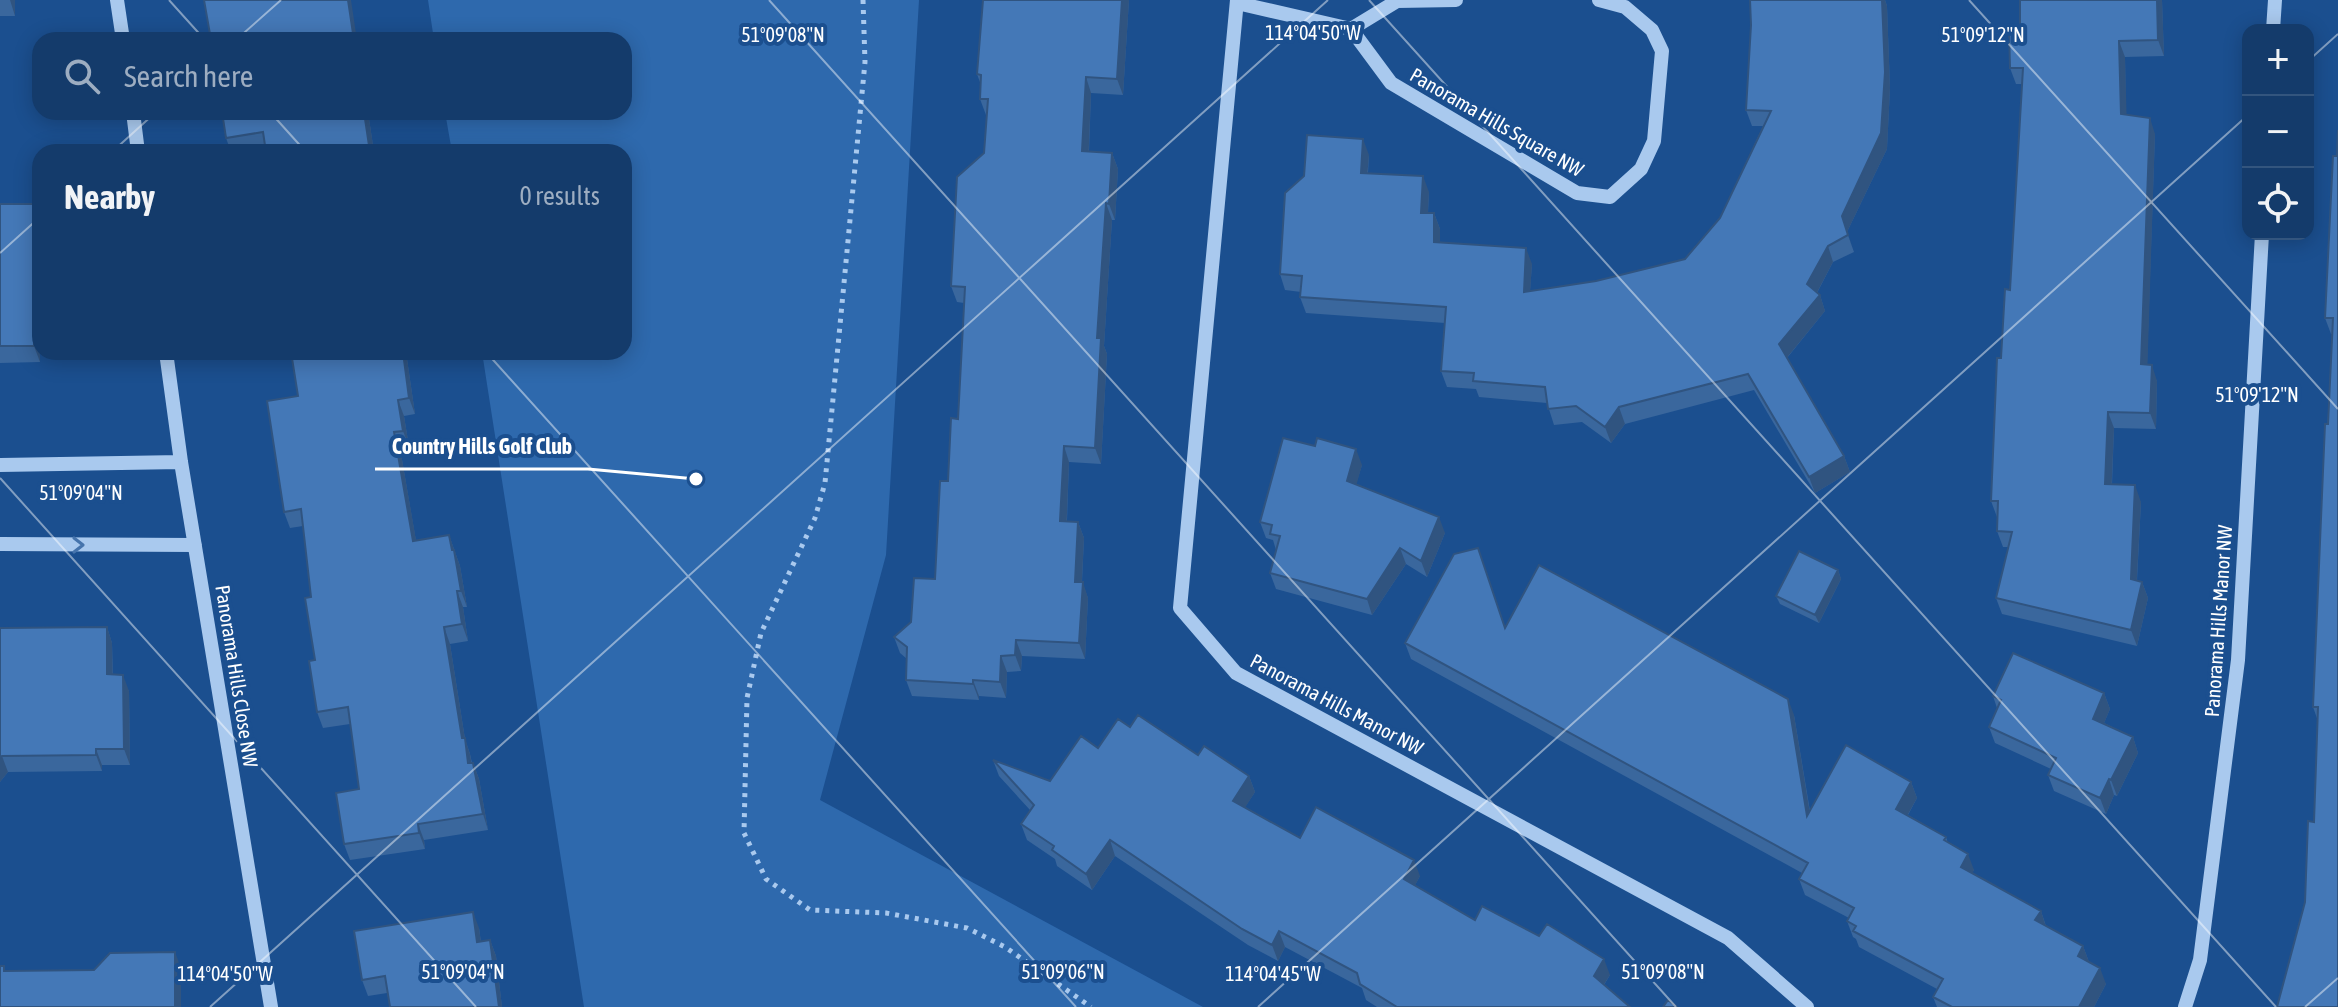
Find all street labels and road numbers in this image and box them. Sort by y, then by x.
street label: Panorama Hills Square NW [1406,63,1588,181]
street label: Panorama Hills Manor NW [2200,524,2236,718]
street label: Panorama Hills Close NW [211,583,263,769]
street label: Panorama Hills Manor NW [1247,649,1428,760]

